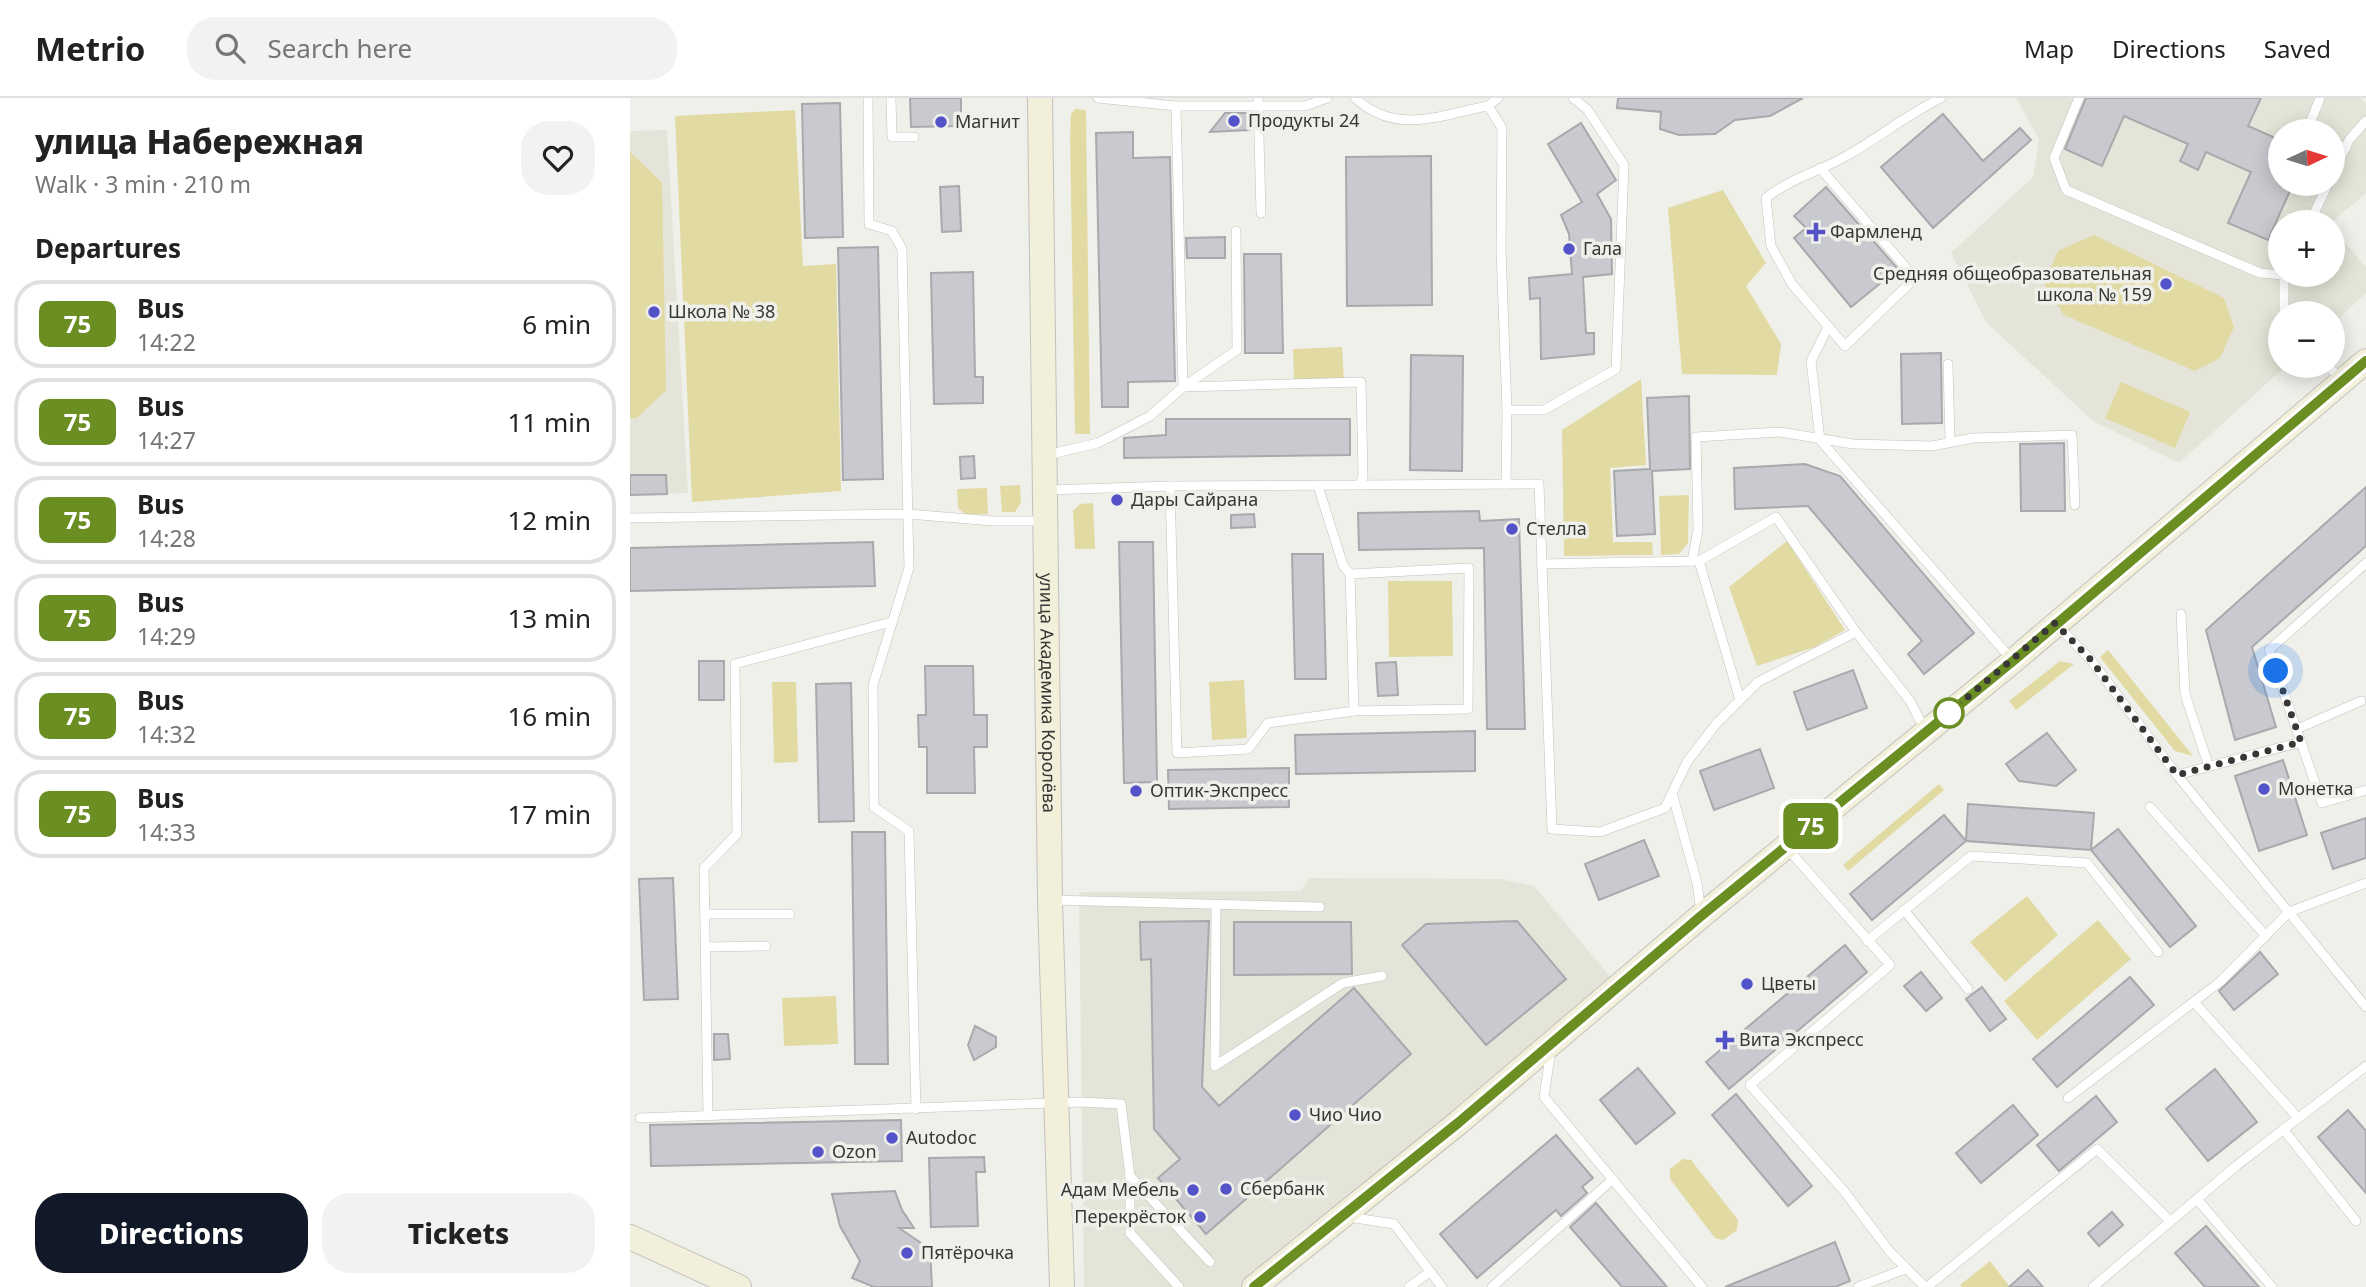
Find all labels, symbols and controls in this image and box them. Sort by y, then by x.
search box [187,17,677,80]
text: Metrio [35,26,145,71]
icon: search [211,29,249,67]
text: Search here [267,30,412,66]
text: Map [2024,32,2074,65]
text: Directions [2112,32,2226,65]
text: Saved [2264,32,2331,65]
place label: Продукты 24 [1248,108,1360,132]
place label: Магнит [955,109,1020,133]
marker: Продукты 24 [1226,113,1242,129]
marker: Магнит [933,114,949,130]
text: улица Набережная [35,119,364,164]
north arrow [2268,119,2345,196]
map controls [2268,119,2345,378]
button: heart [521,121,595,195]
text: Walk · 3 min · 210 m [35,168,251,200]
button: + [2268,210,2345,287]
place label: Фармленд [1830,219,1922,243]
marker: Фармленд [1808,224,1824,240]
text: Departures [35,230,181,266]
place label: Гала [1583,236,1622,260]
marker: Гала [1561,241,1577,257]
place label: Средняя общеобразовательная школа № 159 [1873,261,2152,306]
marker: Средняя общеобразовательная школа № 159 [2158,276,2174,292]
text: Bus [137,290,184,326]
place label: Школа № 38 [668,299,775,323]
button: − [2268,301,2345,378]
marker: Школа № 38 [646,304,662,320]
text: 6 min [522,306,591,342]
text: 75 [64,307,91,340]
text: 14:22 [137,326,196,358]
text: Bus [137,388,184,424]
text: 11 min [507,404,591,440]
text: 75 [64,405,91,438]
text: 14:27 [137,424,196,456]
text: Bus [137,486,184,522]
place label: Дары Сайрана [1131,487,1258,511]
marker: Дары Сайрана [1109,492,1125,508]
text: 12 min [507,502,591,538]
text: 75 [64,503,91,536]
place label: Стелла [1526,516,1587,540]
marker: Стелла [1504,521,1520,537]
text: 14:28 [137,522,196,554]
street label: улица Академика Королёва [1035,573,1062,813]
text: Bus [137,584,184,620]
text: 13 min [507,600,591,636]
text: 75 [64,601,91,634]
text: 14:29 [137,620,196,652]
your location [2258,653,2293,688]
text: Bus [137,682,184,718]
text: 16 min [507,698,591,734]
unlabelled marker [1934,698,1964,728]
text: 75 [64,699,91,732]
text: 14:32 [137,718,196,750]
place label: Монетка [2278,776,2353,800]
place label: Оптик-Экспресс [1150,778,1289,802]
text: Bus [137,780,184,816]
marker: Монетка [2256,781,2272,797]
marker: Оптик-Экспресс [1128,783,1144,799]
text: 17 min [507,796,591,832]
text: 75 [64,797,91,830]
line badge: 75 [1780,803,1842,849]
text: 75 [1797,809,1825,842]
text: 14:33 [137,816,196,848]
place label: Цветы [1761,971,1816,995]
marker: Цветы [1739,976,1755,992]
place label: Вита Экспресс [1739,1027,1864,1051]
marker: Вита Экспресс [1717,1032,1733,1048]
place label: Чио Чио [1309,1102,1382,1126]
marker: Чио Чио [1287,1107,1303,1123]
place label: Autodoc [906,1125,977,1149]
marker: Autodoc [884,1130,900,1146]
place label: Ozon [832,1139,877,1163]
marker: Ozon [810,1144,826,1160]
place label: Сбербанк [1240,1176,1325,1200]
place label: Адам Мебель [1061,1177,1179,1201]
marker: Сбербанк [1218,1181,1234,1197]
marker: Адам Мебель [1185,1182,1201,1198]
button: Directions [35,1193,308,1273]
button: Tickets [322,1193,595,1273]
place label: Перекрёсток [1074,1204,1186,1228]
marker: Перекрёсток [1192,1209,1208,1225]
place label: Пятёрочка [921,1240,1014,1264]
marker: Пятёрочка [899,1245,915,1261]

